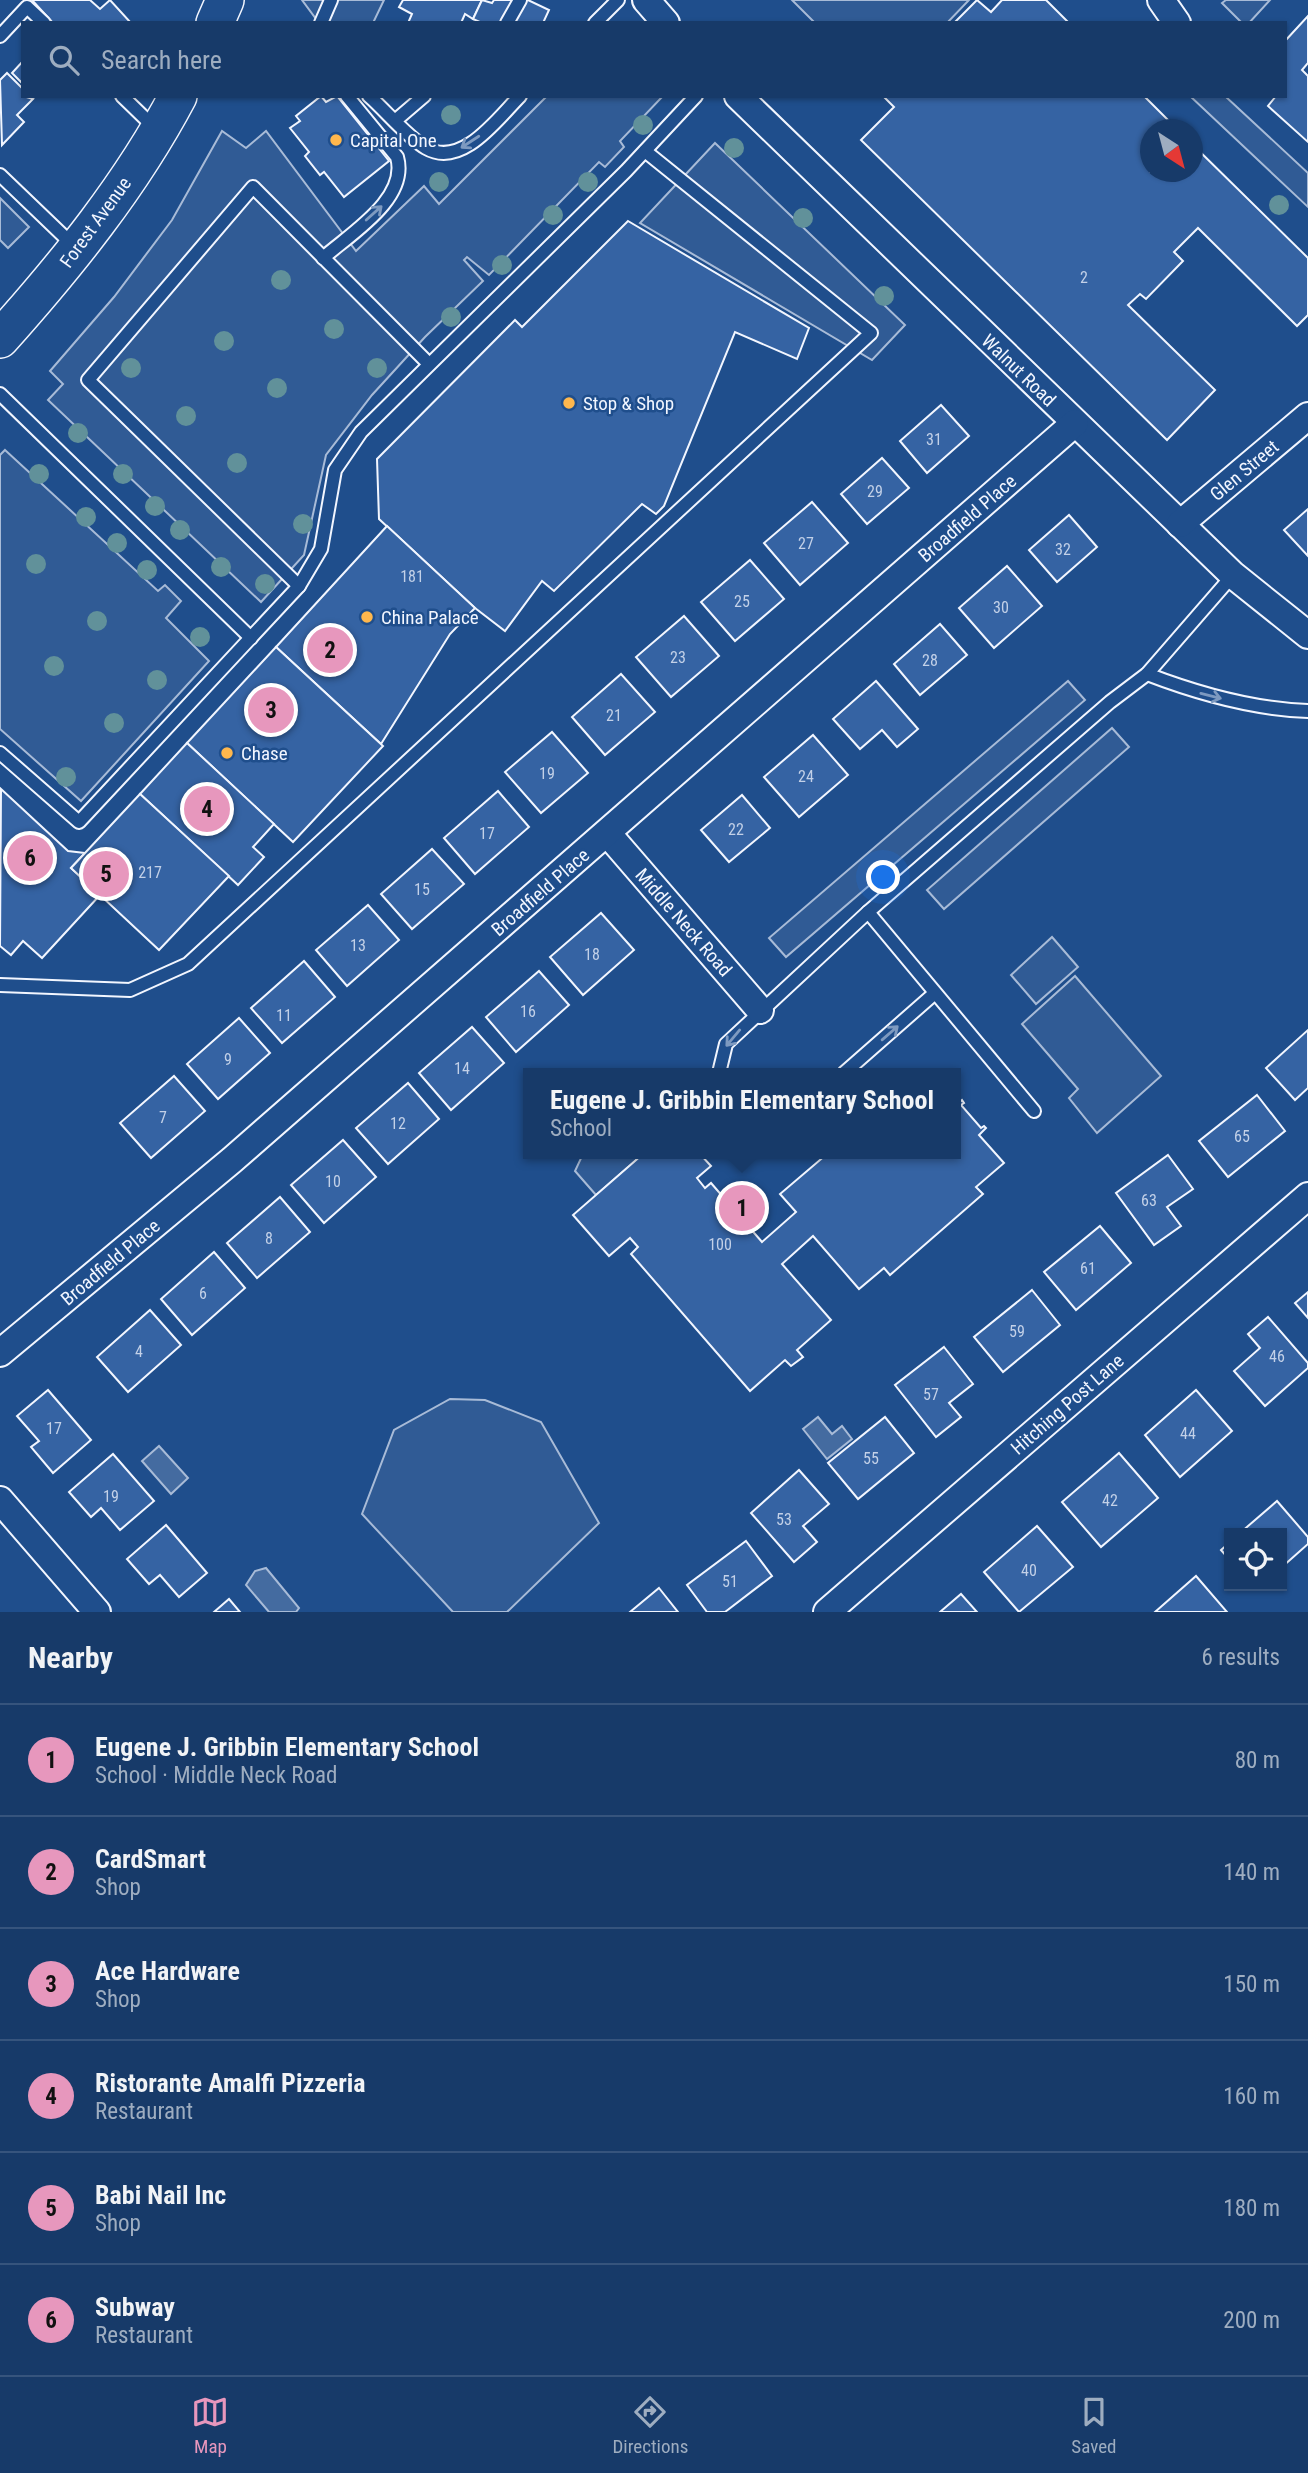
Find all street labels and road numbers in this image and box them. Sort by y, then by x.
street label: Forest Avenue [55,172,136,272]
street label: Walnut Road [977,329,1061,411]
street label: Glen Street [1205,435,1283,506]
street label: Broadfield Place [914,470,1021,567]
street label: Broadfield Place [487,844,594,941]
street label: Middle Neck Road [630,864,737,981]
street label: Broadfield Place [56,1214,165,1310]
street label: Hitching Post Lane [1006,1349,1128,1460]

